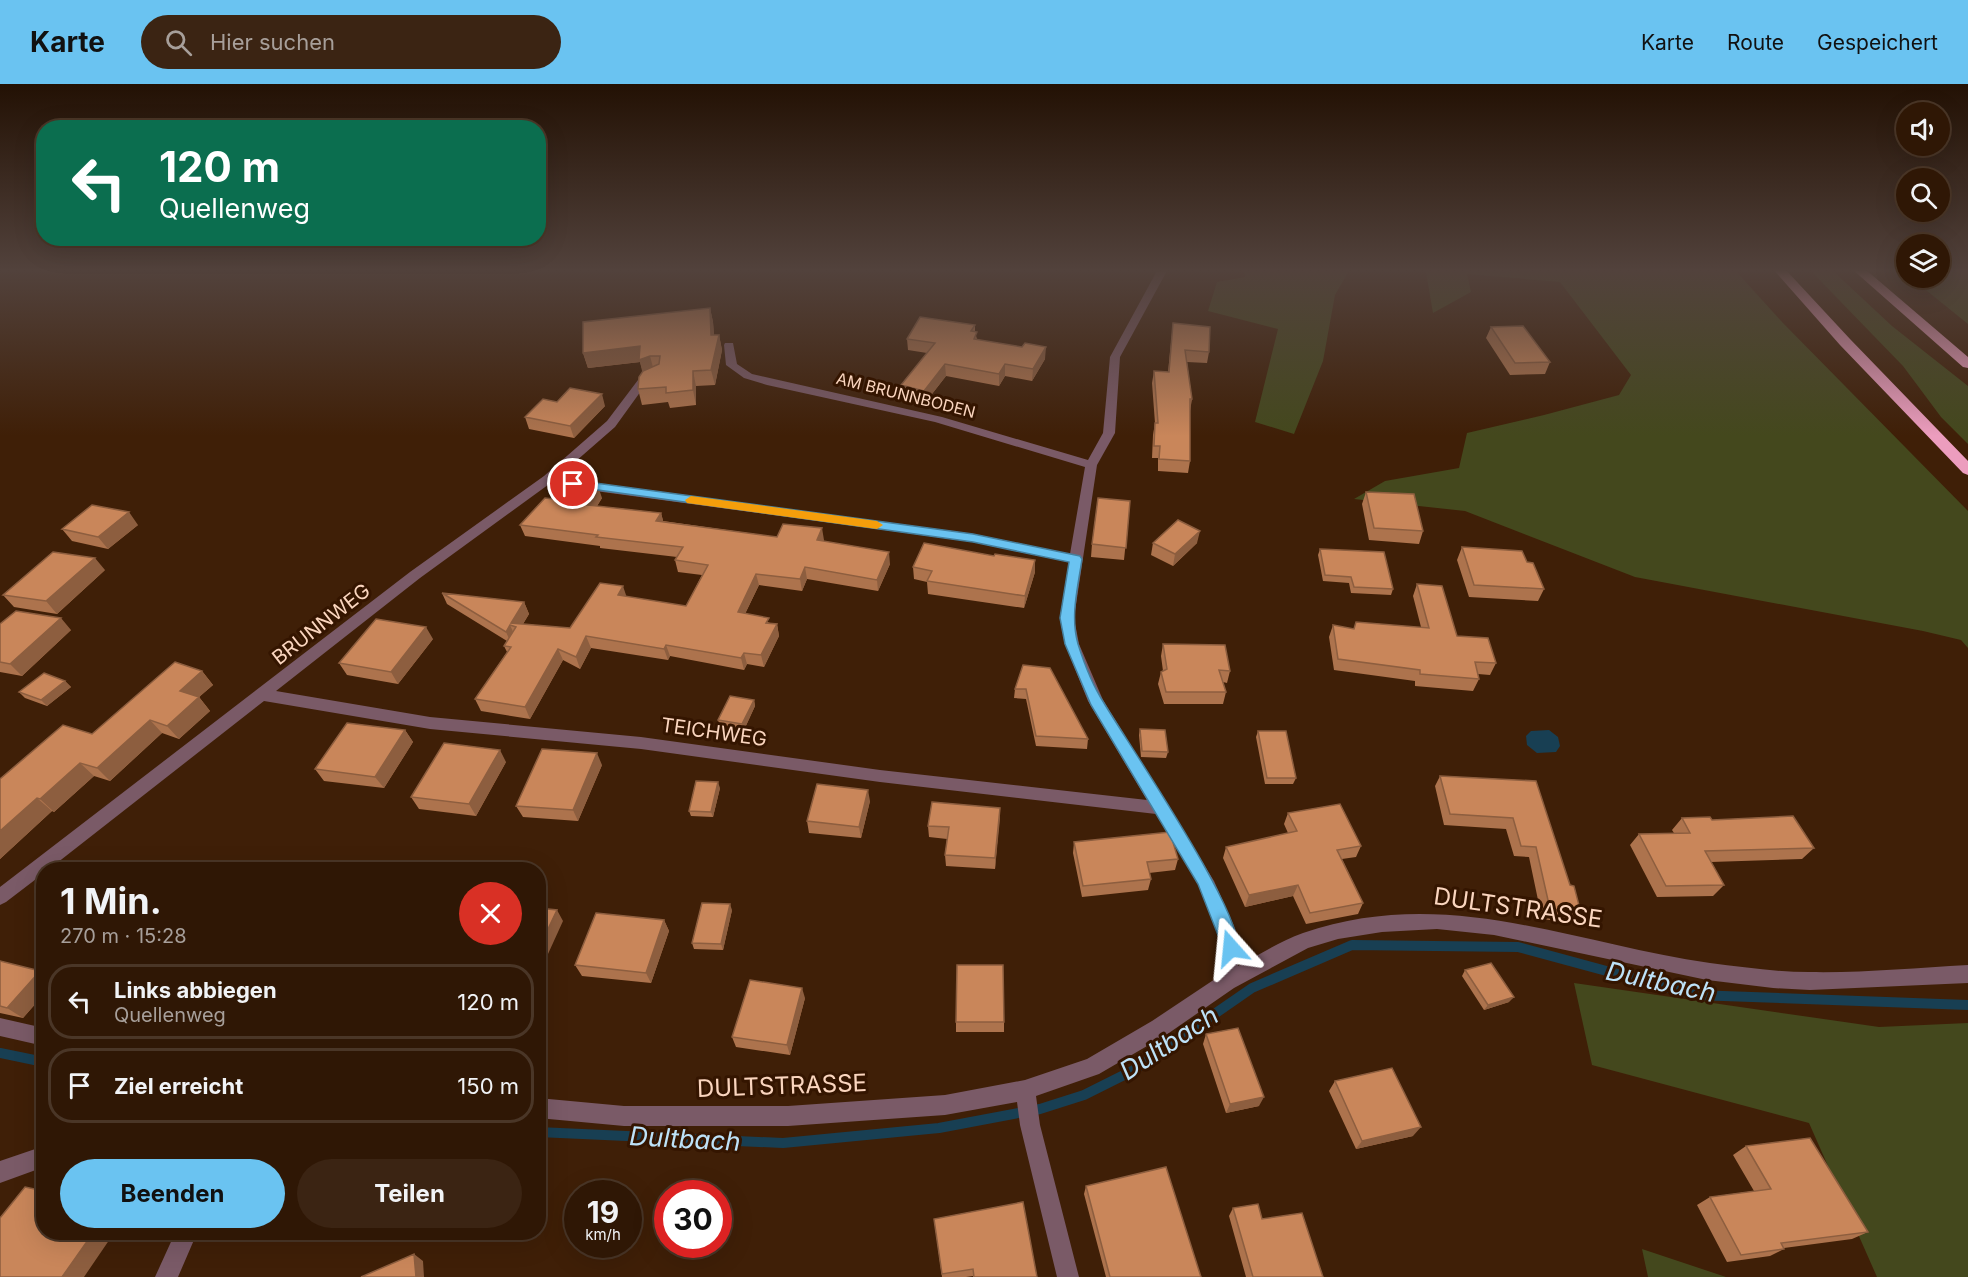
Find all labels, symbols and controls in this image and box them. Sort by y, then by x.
search box [141,15,561,69]
text: Karte [30,25,105,59]
icon: search [162,26,195,59]
text: Hier suchen [210,29,335,55]
text: Karte [1641,30,1694,55]
text: Route [1727,30,1784,55]
text: Gespeichert [1817,30,1938,55]
map controls [1896,102,1950,288]
button: sound [1896,102,1950,156]
text: 120 m [159,141,280,192]
icon: left [60,144,138,222]
button: search [1896,168,1950,222]
text: Quellenweg [159,192,310,225]
button: layers [1896,234,1950,288]
street label: AM BRUNNBODEN [834,368,978,422]
pin [547,458,598,509]
icon: arrive [556,467,589,500]
street label: BRUNNWEG [267,578,375,670]
street label: TEICHWEG [660,713,768,751]
text: 1 Min. [60,879,162,923]
street label: DULTSTRASSE [1432,881,1604,934]
button: close [459,882,522,945]
position arrow [1199,916,1263,980]
text: 270 m · 15:28 [60,924,187,948]
water label: Dultbach [1603,955,1719,1008]
text: Links abbiegen [114,977,277,1003]
icon: left [63,985,96,1018]
text: 120 m [457,989,519,1015]
water label: Dultbach [1114,999,1224,1086]
text: Quellenweg [114,1003,226,1027]
street label: DULTSTRASSE [696,1068,867,1103]
icon: arrive [63,1069,96,1102]
text: Ziel erreicht [114,1073,243,1099]
text: 150 m [457,1073,519,1099]
water label: Dultbach [629,1120,742,1157]
button: Beenden [60,1159,285,1228]
button: Teilen [297,1159,522,1228]
speed limit sign: 30 [654,1180,732,1258]
text: 19 [587,1194,619,1230]
text: km/h [585,1225,621,1244]

